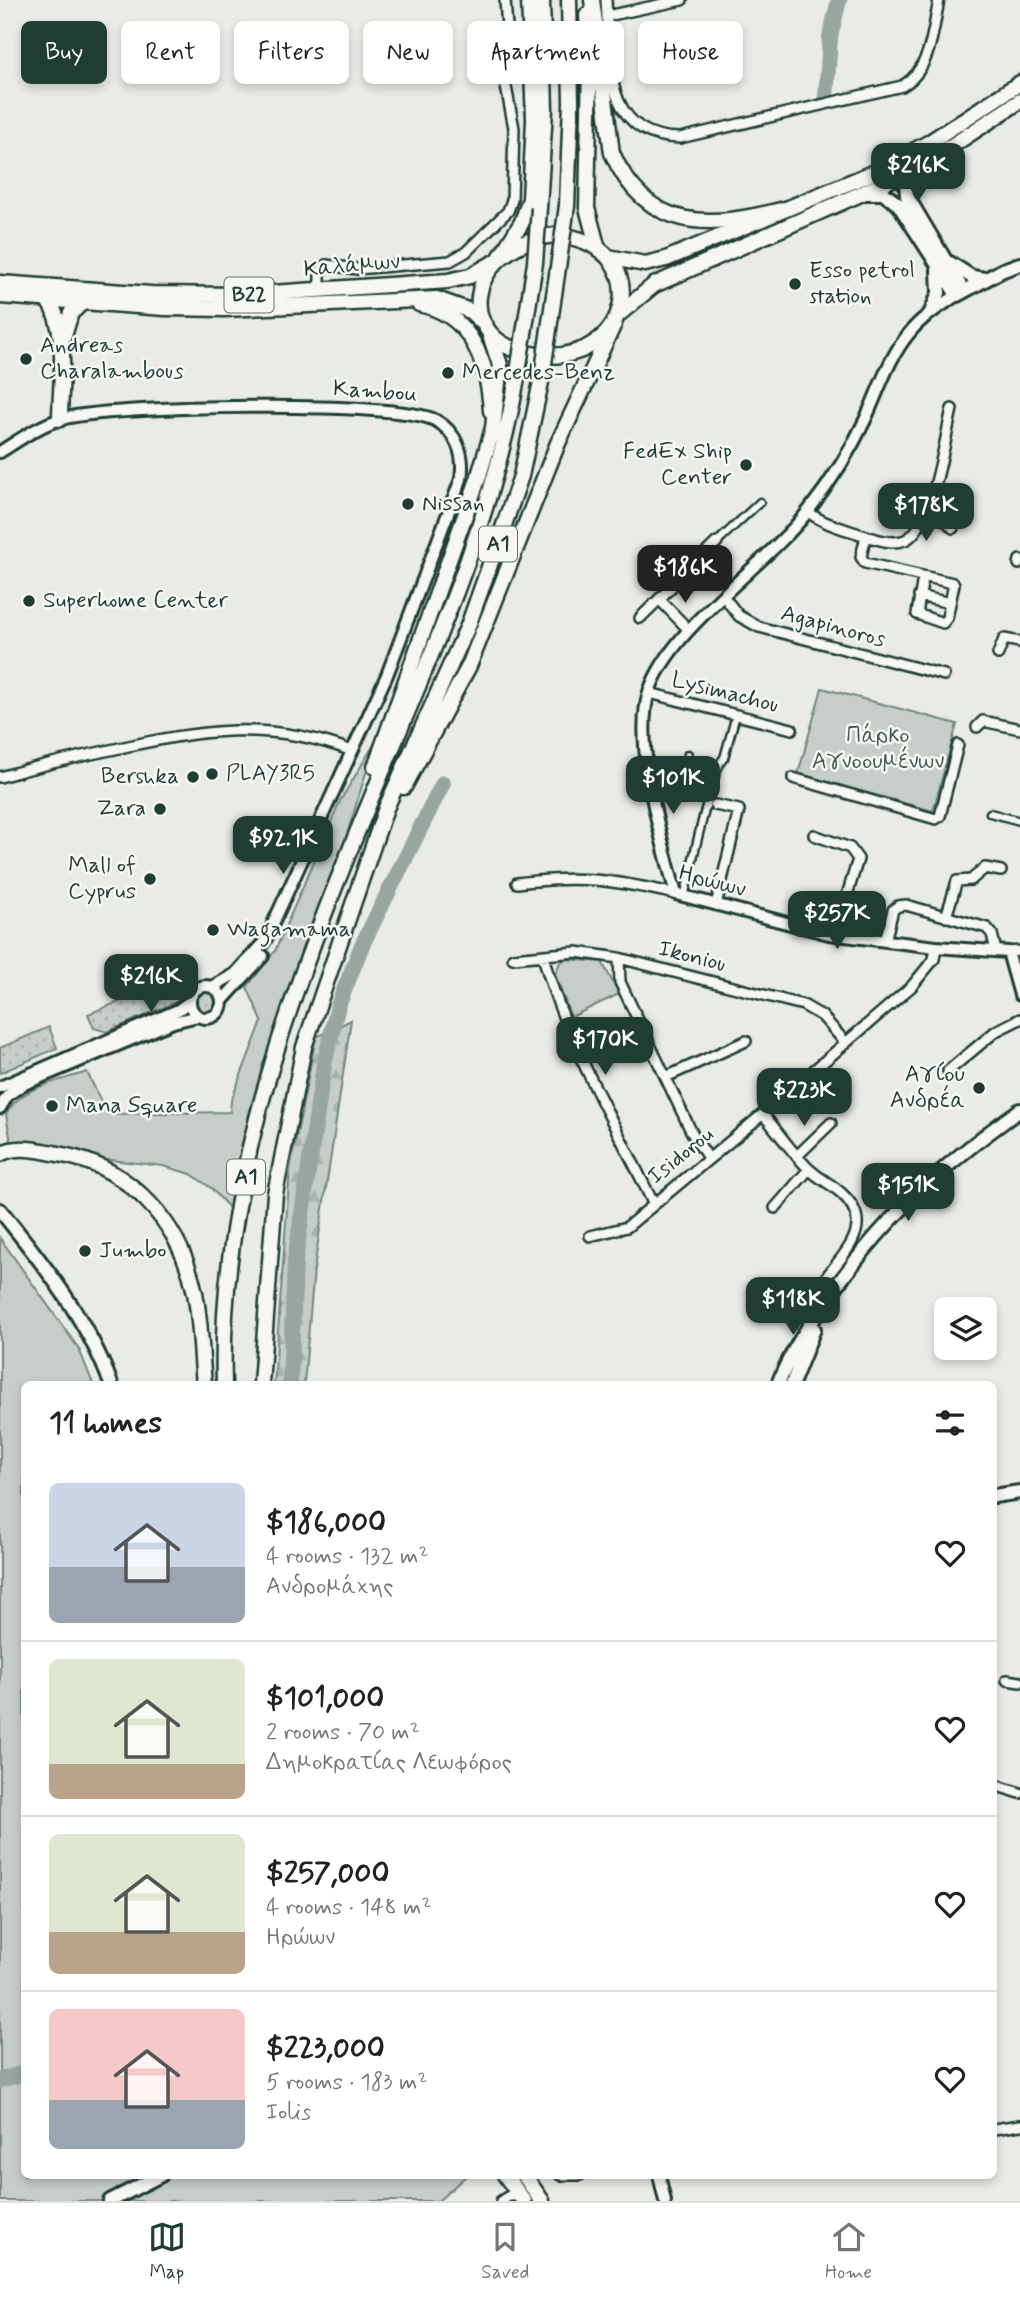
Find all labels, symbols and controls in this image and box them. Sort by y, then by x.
chip: Buy [21,21,107,84]
chip: Rent [121,21,220,84]
chip: Filters [234,21,349,84]
chip: New [363,21,453,84]
chip: Apartment [467,21,624,84]
chip: House [638,21,743,84]
pin: $216K [869,144,967,203]
text: $216K [887,151,949,181]
street label: Καλάμων [303,247,401,285]
place label: Esso petrol station [809,256,915,312]
marker: Esso petrol station [787,276,803,292]
road number: B22 [224,278,274,312]
place label: Andreas Charalambous [40,331,184,387]
marker: Andreas Charalambous [18,351,34,367]
place label: Mercedes-Benz [462,358,615,388]
marker: Mercedes-Benz [440,365,456,381]
street label: Kambou [332,374,418,410]
place label: FedEx Ship Center [623,437,732,493]
marker: FedEx Ship Center [738,457,754,473]
pin: $178K [877,484,975,543]
place label: Nissan [422,489,485,519]
text: $178K [894,491,958,521]
marker: Nissan [400,496,416,512]
road number: A1 [479,526,517,562]
pin: $186K [636,546,734,605]
text: $186K [653,553,717,583]
place label: Superhome Center [43,586,228,616]
marker: Superhome Center [21,593,37,609]
street label: Agapinoros [777,599,889,655]
street label: Lysimachou [668,665,782,721]
park label: Πάρκο Αγνοουμένων [812,721,944,777]
pin: $101K [624,756,722,816]
place label: PLAY3R5 [226,759,315,789]
place label: Bershka [101,762,179,792]
text: $101K [642,764,704,794]
marker: PLAY3R5 [204,766,220,782]
marker: Bershka [185,769,201,785]
place label: Zara [97,794,146,824]
marker: Zara [152,801,168,817]
pin: $92.1K [226,816,340,876]
text: $92.1K [249,824,317,854]
place label: Mall of Cyprus [68,851,136,907]
street label: Ηρώων [675,859,749,905]
marker: Mall of Cyprus [142,871,158,887]
pin: $257K [788,892,886,951]
text: $257K [804,899,870,929]
place label: Wagamama [227,915,351,947]
marker: Wagamama [205,922,221,938]
street label: Ikoniou [655,934,729,980]
pin: $216K [102,954,200,1014]
text: $216K [120,962,182,992]
pin: $170K [556,1018,654,1077]
text: $170K [572,1025,638,1055]
place label: Αγίου Ανδρέα [890,1060,965,1116]
pin: $223K [755,1068,853,1128]
text: $223K [773,1076,835,1106]
marker: Αγίου Ανδρέα [971,1080,987,1096]
place label: Mana Square [66,1091,197,1121]
marker: Mana Square [44,1098,60,1114]
street label: Isidorou [642,1120,720,1192]
road number: A1 [227,1160,265,1194]
pin: $151K [859,1164,957,1223]
text: $151K [877,1171,939,1201]
place label: Jumbo [99,1236,167,1266]
marker: Jumbo [77,1243,93,1259]
pin: $118K [744,1278,842,1337]
text: $118K [762,1285,824,1315]
map controls [934,1297,997,1360]
button: layers [934,1297,997,1360]
text: 11 homes [49,1404,162,1443]
icon: filters [931,1404,969,1442]
text: $186,000 [266,1503,386,1542]
icon: home [105,1511,189,1595]
icon: heart [931,1534,969,1572]
text: 4 rooms · 132 m² [266,1542,428,1572]
text: Ανδρομάχης [266,1572,393,1602]
text: $101,000 [266,1679,384,1718]
icon: home [105,1687,189,1771]
icon: heart [931,1710,969,1748]
text: 2 rooms · 70 m² [266,1718,420,1748]
text: Δημοκρατίας Λεωφόρος [266,1748,512,1778]
text: $257,000 [266,1854,390,1893]
icon: home [105,1862,189,1946]
icon: heart [931,1885,969,1923]
text: 4 rooms · 148 m² [266,1893,431,1923]
text: Ηρώων [266,1923,335,1953]
text: $223,000 [266,2029,385,2068]
icon: home [105,2037,189,2121]
icon: heart [931,2060,969,2098]
text: 5 rooms · 183 m² [266,2068,427,2098]
text: Iolis [266,2098,311,2128]
tab: Map [148,2218,186,2285]
tab: Saved [481,2218,529,2285]
tab: Home [825,2218,872,2285]

